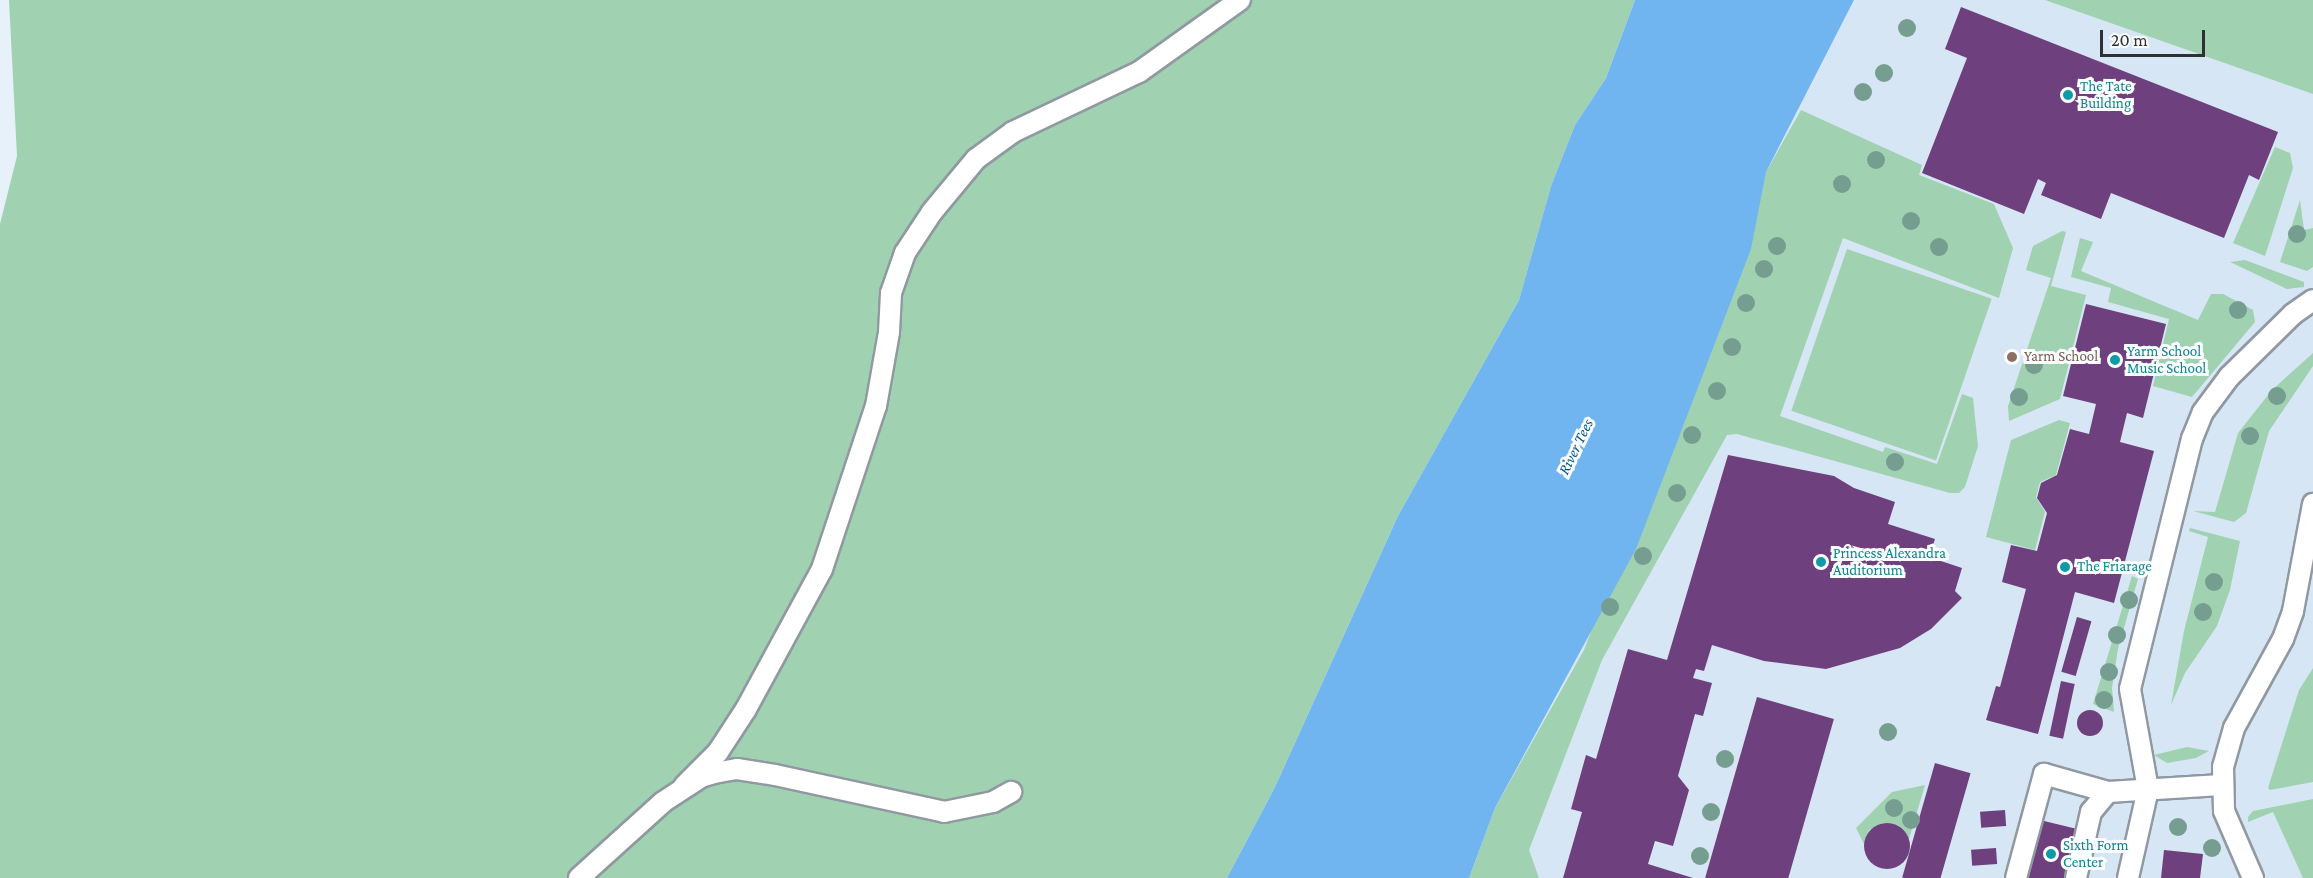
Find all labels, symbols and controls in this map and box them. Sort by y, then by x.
scale bar [2103,18,2208,56]
text: 20 m [2111,30,2148,50]
place label: The Tate Building [2080,77,2132,112]
marker: The Tate Building [2061,88,2075,102]
place label: Yarm School Music School [2127,342,2206,377]
place label: Yarm School [2024,348,2098,366]
marker: Yarm School [2005,350,2019,364]
marker: Yarm School Music School [2108,353,2122,367]
water label: River Tees [1554,416,1598,478]
place label: Princess Alexandra Auditorium [1833,544,1946,579]
marker: Princess Alexandra Auditorium [1814,555,1828,569]
place label: The Friarage [2077,558,2152,576]
marker: The Friarage [2058,560,2072,574]
place label: Sixth Form Center [2063,836,2129,871]
marker: Sixth Form Center [2044,847,2058,861]

